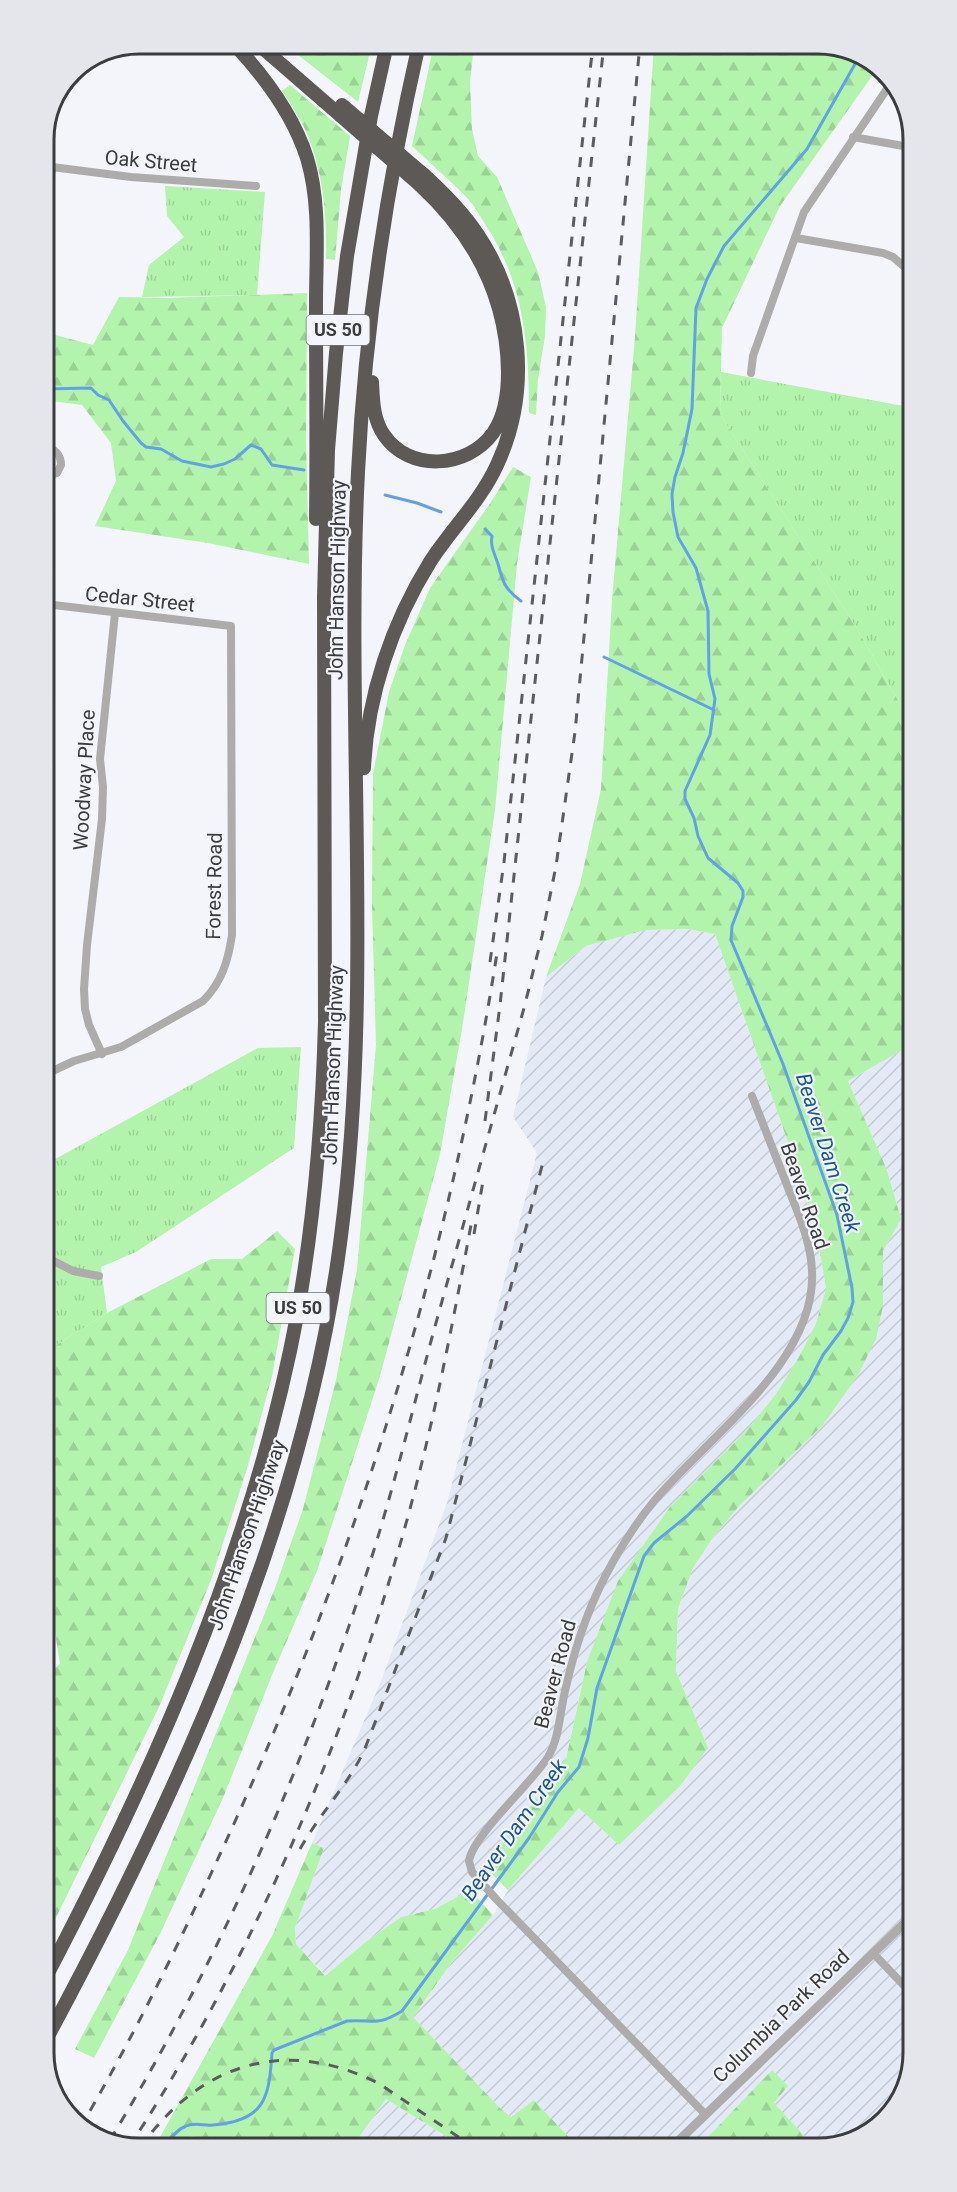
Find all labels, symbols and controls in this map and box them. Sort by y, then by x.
street label: Oak Street [104,145,198,177]
road number: US 50 [306,315,370,345]
street label: John Hanson Highway [323,479,351,680]
street label: Cedar Street [84,581,196,617]
street label: Woodway Place [68,709,100,851]
street label: Forest Road [201,832,227,940]
street label: John Hanson Highway [318,964,349,1165]
water label: Beaver Dam Creek [791,1070,865,1236]
street label: Beaver Road [775,1139,835,1253]
road number: US 50 [266,1293,330,1323]
street label: John Hanson Highway [203,1436,291,1633]
street label: Beaver Road [529,1617,581,1731]
water label: Beaver Dam Creek [456,1754,572,1905]
street label: Columbia Park Road [708,1945,854,2087]

